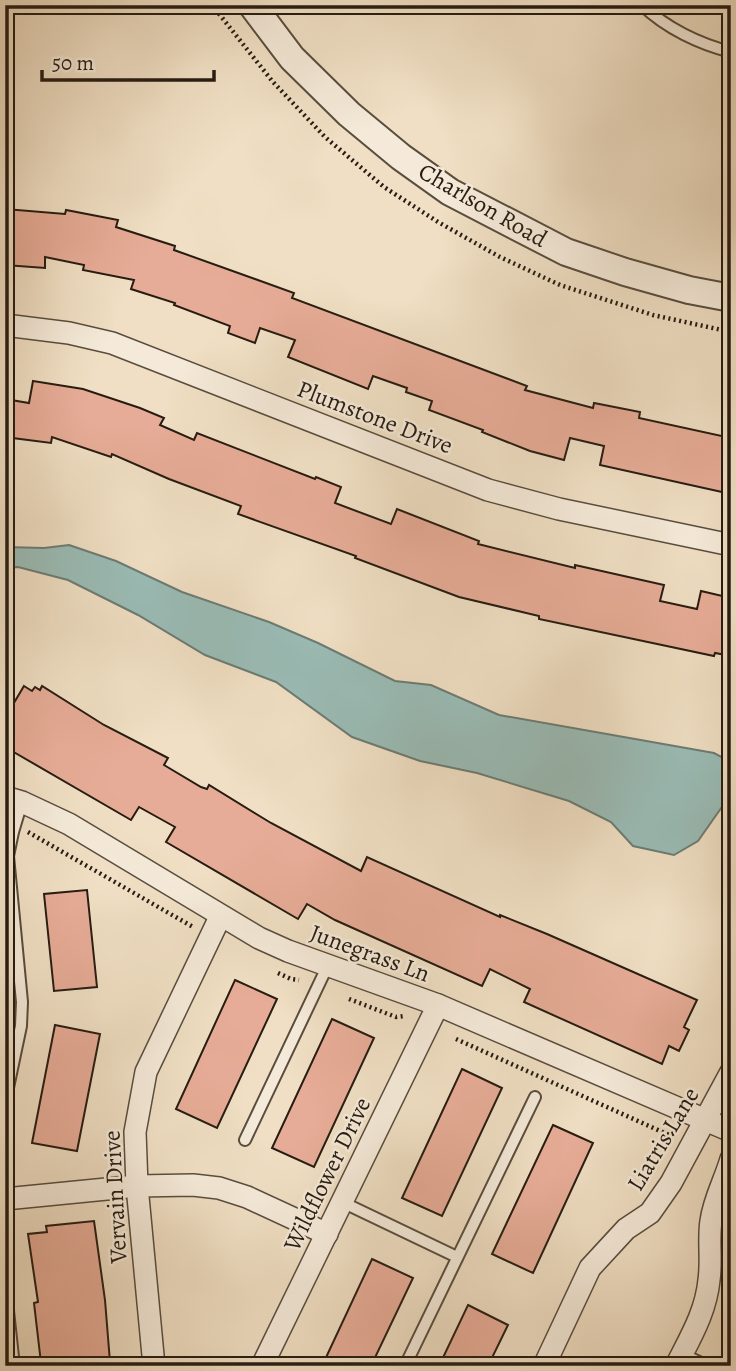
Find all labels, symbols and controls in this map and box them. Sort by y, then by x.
scale bar [42,38,214,82]
text: 50 m [52,49,94,77]
street label: Charlson Road [413,155,553,255]
street label: Plumstone Drive [293,373,457,461]
street label: Junegrass Ln [306,917,434,989]
street label: Liatris Lane [620,1081,706,1197]
street label: Wildflower Drive [275,1092,378,1257]
street label: Vervain Drive [96,1130,135,1265]

